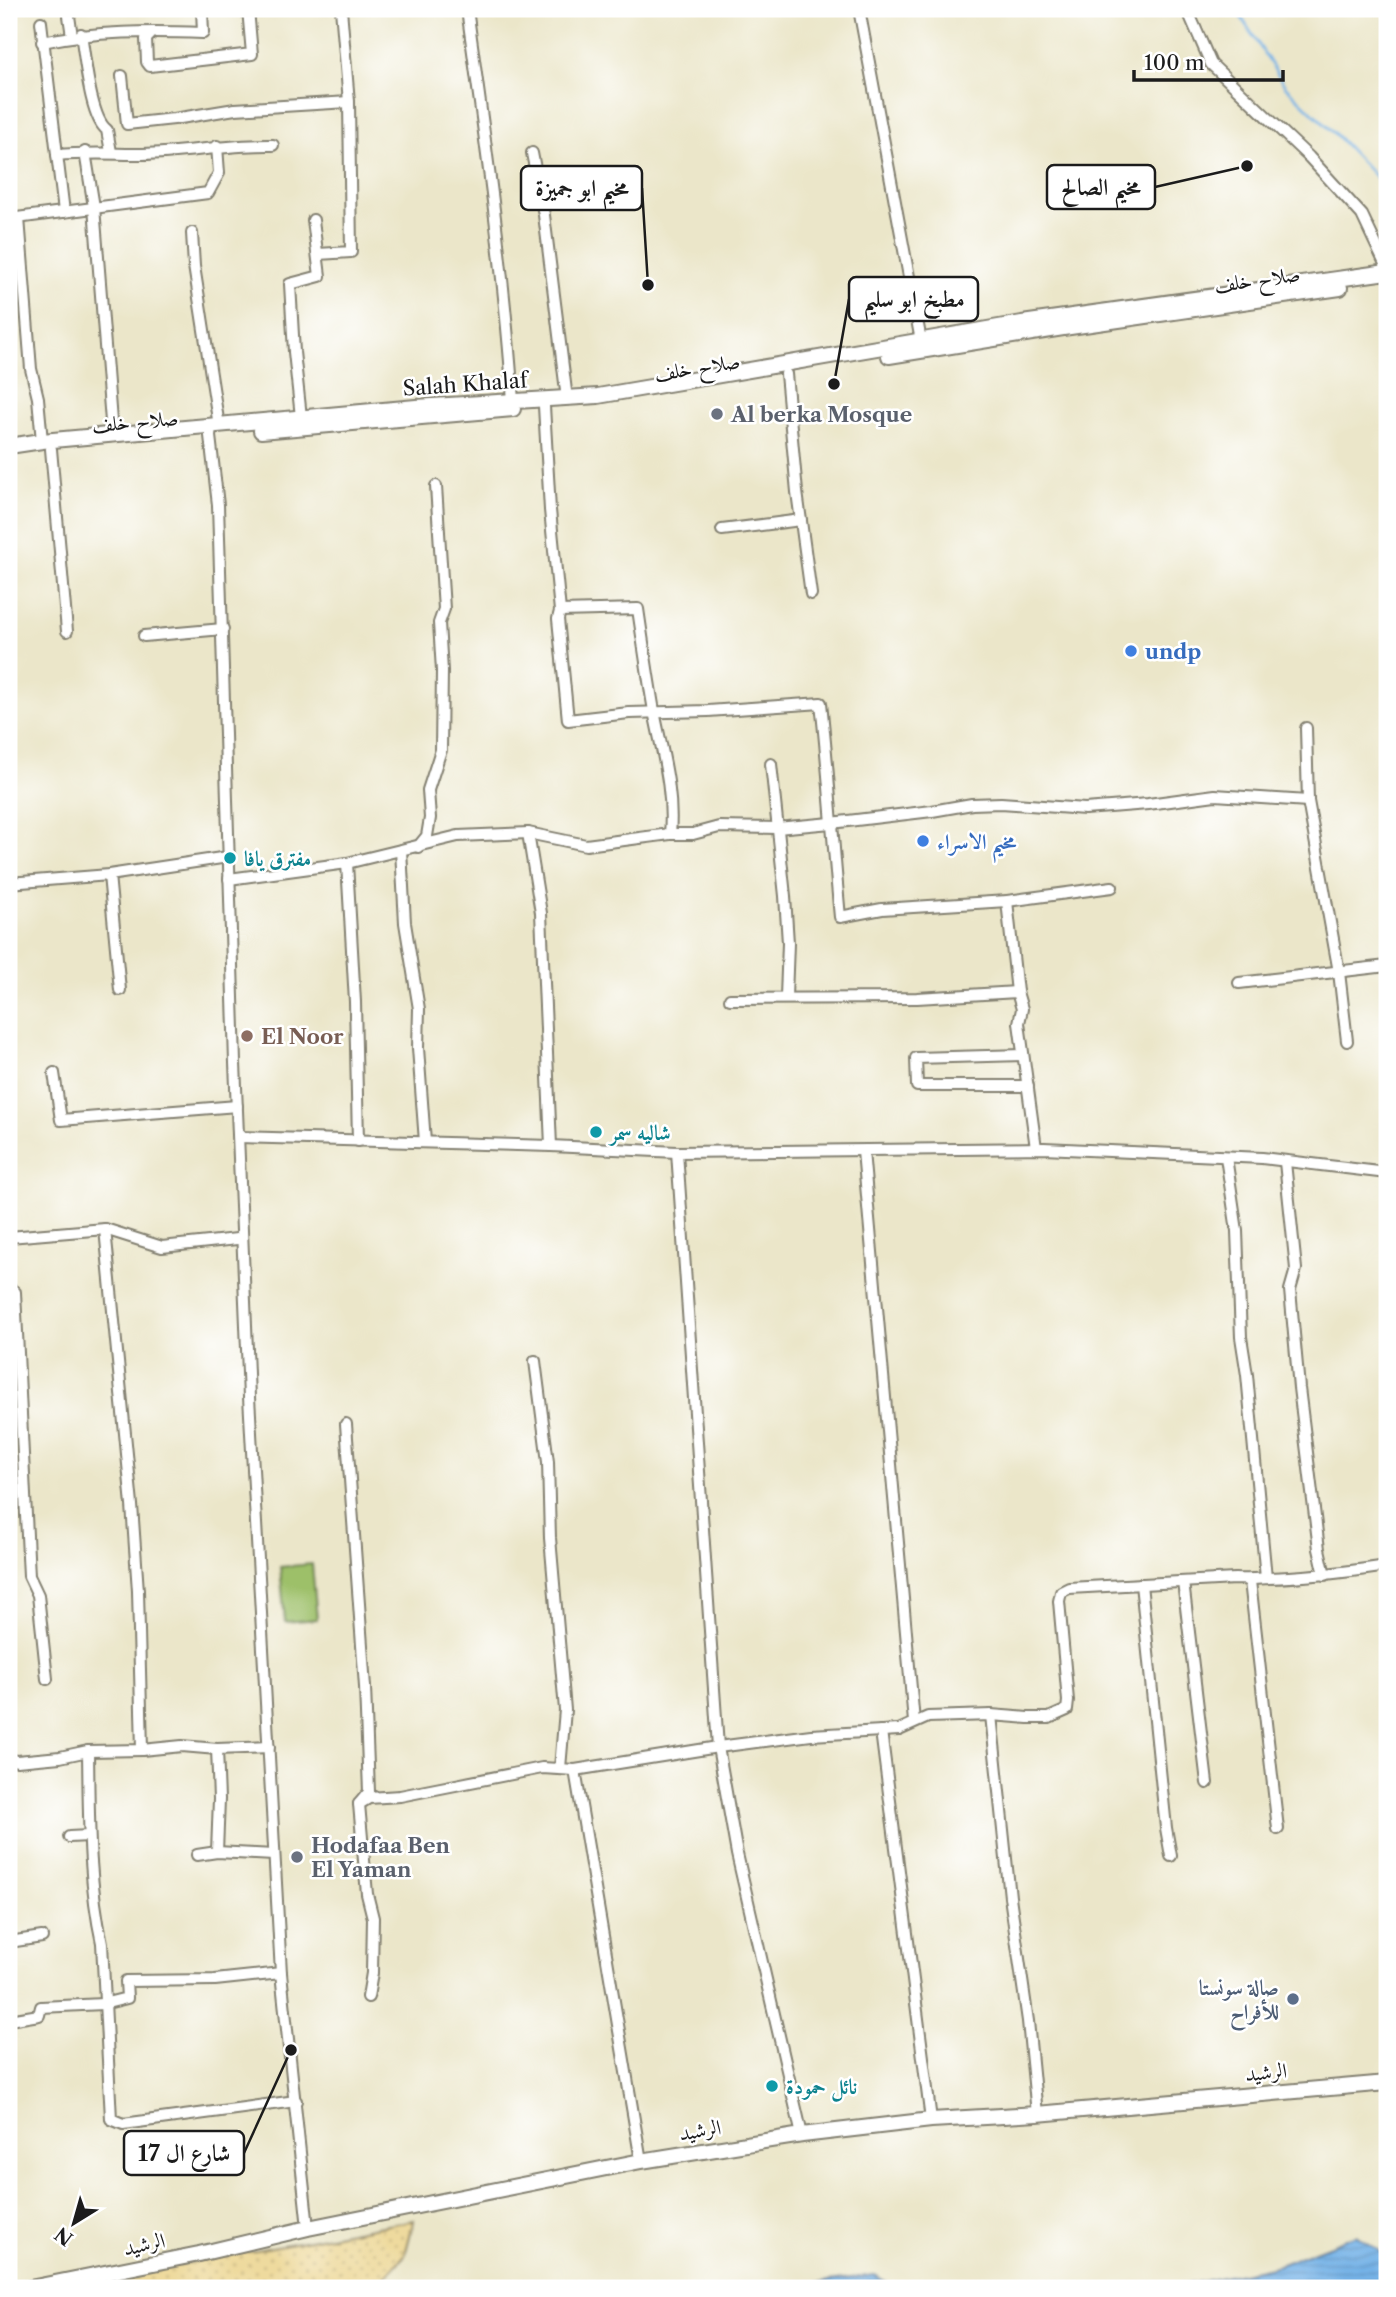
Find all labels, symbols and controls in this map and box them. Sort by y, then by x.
scale bar [1134,38,1282,82]
text: 100 m [1144,50,1205,75]
callout: مخيم الصالح [1047,165,1155,209]
callout: مخيم ابو جميزة [521,166,642,210]
text: مخيم الصالح [1061,173,1142,210]
text: مخيم ابو جميزة [535,174,630,211]
street label: صلاح خلف [1212,261,1303,304]
callout: مطبخ ابو سليم [849,277,978,321]
text: مطبخ ابو سليم [863,285,965,322]
street label: صلاح خلف [652,348,743,393]
street label: Salah Khalaf [402,367,531,401]
place label: Al berka Mosque [730,402,912,427]
street label: صلاح خلف [91,405,180,444]
marker: Al berka Mosque [709,406,725,422]
place label: undp [1145,639,1201,664]
marker: undp [1123,643,1139,659]
place label: مخيم الاسراء [937,829,1017,863]
marker: مخيم الاسراء [915,833,931,849]
place label: مفترق يافا [244,846,311,872]
marker: مفترق يافا [222,850,238,866]
place label: El Noor [261,1024,344,1049]
marker: El Noor [239,1028,255,1044]
place label: شاليه سمر [608,1120,671,1147]
marker: شاليه سمر [588,1124,604,1140]
place label: Hodafaa Ben El Yaman [311,1833,450,1882]
marker: Hodafaa Ben El Yaman [289,1849,305,1865]
place label: صالة سونستا للأفراح [1199,1975,1279,2031]
marker: صالة سونستا للأفراح [1285,1991,1301,2007]
street label: الرشيد [1244,2058,1288,2086]
place label: نائل حمودة [786,2074,857,2102]
marker: نائل حمودة [764,2078,780,2094]
street label: الرشيد [677,2114,723,2146]
callout: شارع ال 17 [124,2131,244,2175]
text: شارع ال 17 [138,2139,230,2172]
north arrow [38,2188,108,2258]
text: N [51,2222,78,2250]
street label: الرشيد [121,2227,167,2261]

